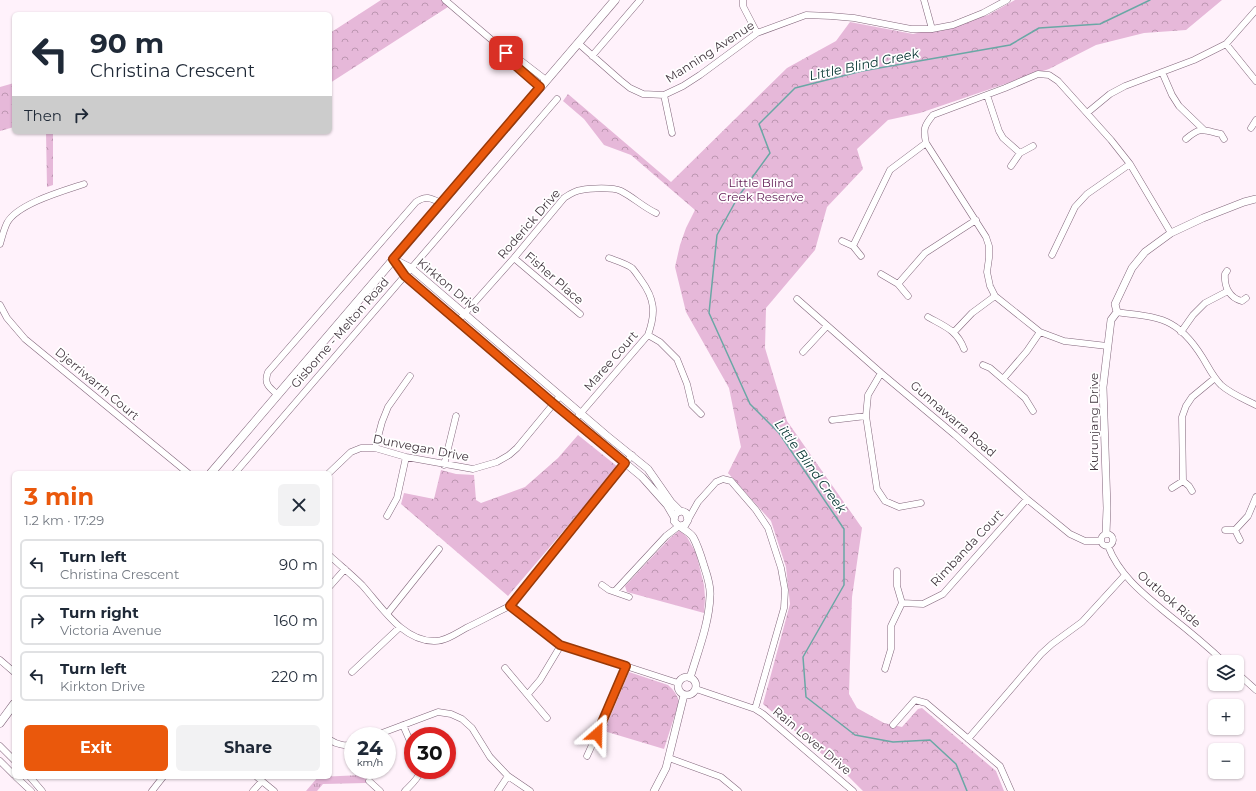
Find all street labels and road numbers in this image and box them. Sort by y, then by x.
street label: Manning Avenue [663,17,757,86]
street label: Roderick Drive [494,186,563,262]
street label: Fisher Place [522,248,587,307]
street label: Kirkton Drive [414,255,484,317]
street label: Gisborne - Melton Road [288,274,392,391]
street label: Maree Court [581,328,641,394]
street label: Djerriwarrh Court [52,344,142,423]
street label: Kurunjang Drive [1086,373,1101,471]
street label: Gunnawarra Road [907,377,999,460]
street label: Dunvegan Drive [372,431,470,464]
street label: Rimbanda Court [927,506,1006,589]
street label: Outlook Ride [1135,567,1204,630]
street label: Rain Lover Drive [770,704,854,778]

